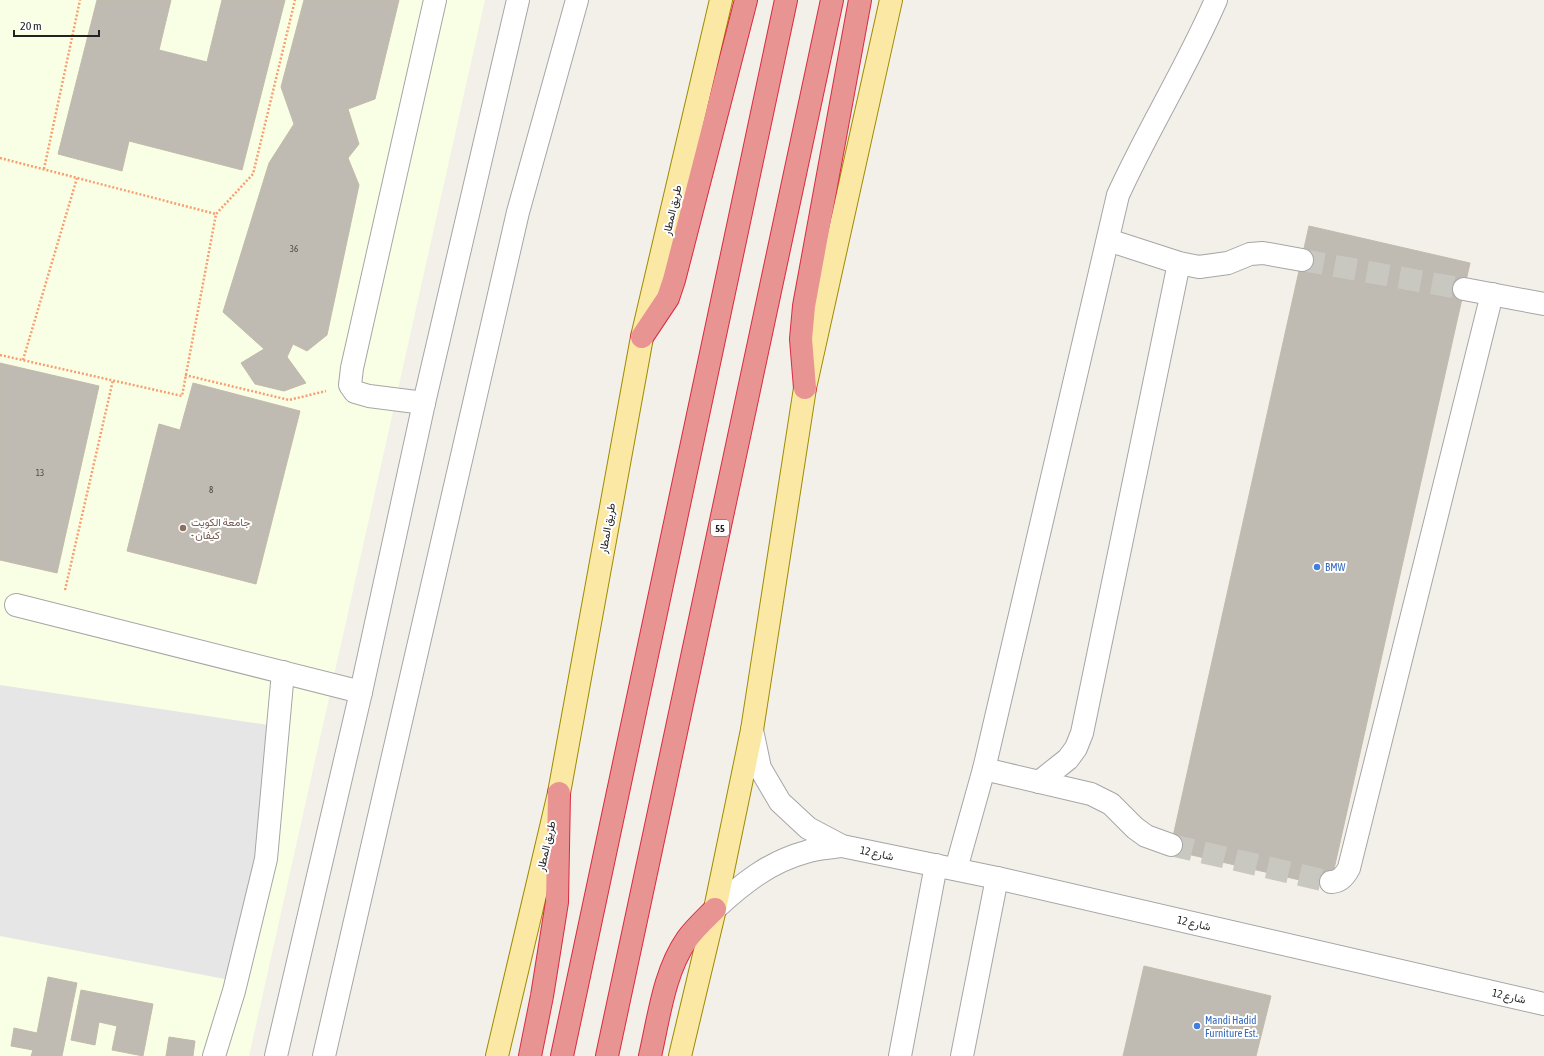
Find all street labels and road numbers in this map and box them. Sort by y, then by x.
street label: طريق المطار [660,184,685,237]
street label: طريق المطار [596,502,618,555]
road number: 55 [711,520,729,536]
street label: طريق المطار [534,820,559,873]
street label: شارع 12 [859,844,895,864]
street label: شارع 12 [1176,913,1212,935]
street label: شارع 12 [1491,986,1527,1008]

